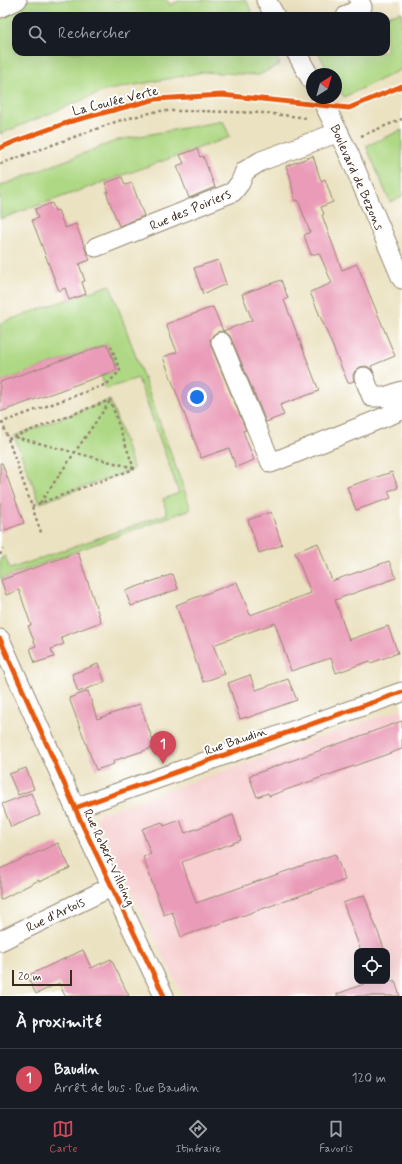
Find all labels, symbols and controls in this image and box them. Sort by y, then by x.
search box [12,12,390,56]
icon: search [26,23,48,45]
text: Rechercher [58,24,131,44]
north arrow [306,68,342,104]
street label: La Coulée Verte [71,83,160,120]
street label: Boulevard de Bezons [326,122,388,233]
street label: Rue des Poiriers [147,186,234,235]
your location [187,387,207,407]
street label: Rue Baudin [202,723,269,760]
pin: 1 [150,731,176,764]
street label: Rue Robert Villoing [79,806,139,909]
street label: Rue d'Artois [24,894,88,937]
map controls [354,948,390,984]
button: locate [354,948,390,984]
scale bar [12,968,72,987]
text: 20 m [18,970,41,984]
text: À proximité [16,1011,101,1033]
text: Baudin [54,1060,99,1080]
text: 1 [26,1070,32,1087]
text: 120 m [352,1070,386,1087]
text: Arrêt de bus · Rue Baudin [54,1080,199,1097]
tab: Carte [49,1118,77,1156]
tab: Itinéraire [176,1118,221,1156]
tab: Favoris [319,1118,353,1156]

